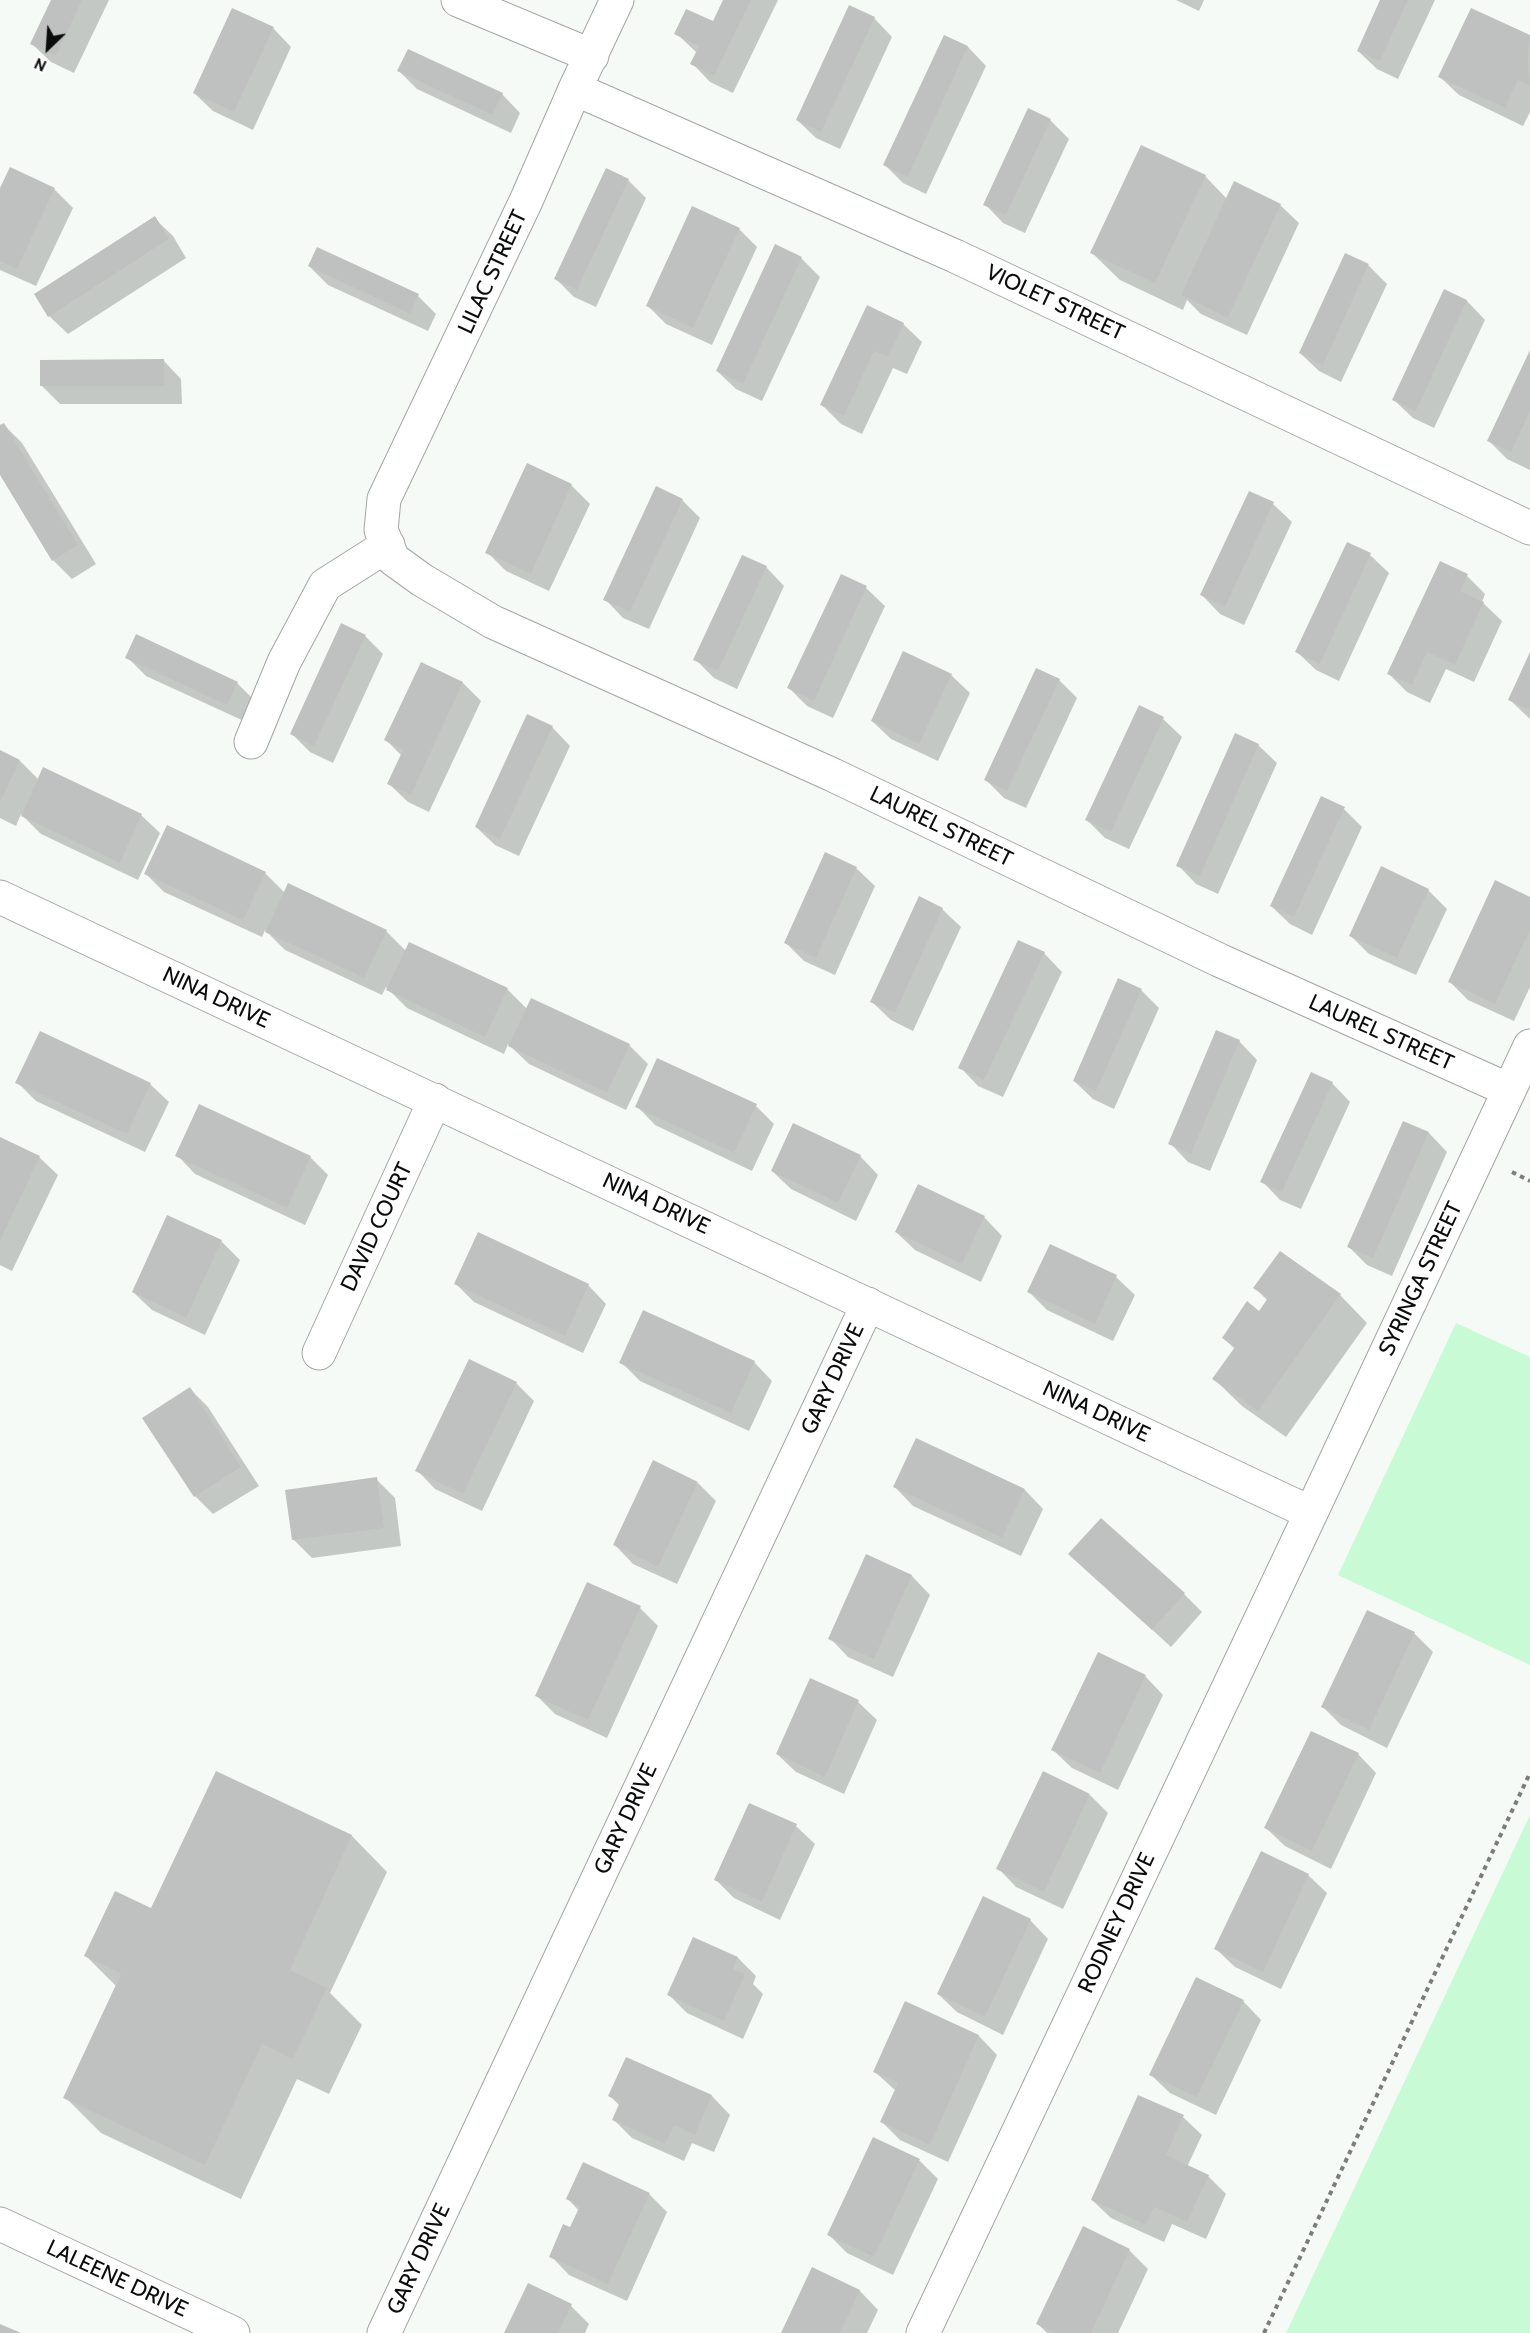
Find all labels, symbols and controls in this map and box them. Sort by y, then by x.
north arrow [18,18,78,78]
text: N [31,54,49,76]
street label: LILAC STREET [453,206,533,338]
street label: VIOLET STREET [982,259,1128,347]
street label: LAUREL STREET [865,781,1017,873]
street label: NINA DRIVE [158,962,274,1034]
street label: LAUREL STREET [1305,989,1457,1077]
street label: DAVID COURT [336,1158,418,1296]
street label: NINA DRIVE [598,1168,714,1240]
street label: SYRINGA STREET [1374,1198,1468,1360]
street label: GARY DRIVE [796,1319,870,1439]
street label: NINA DRIVE [1038,1376,1154,1448]
street label: GARY DRIVE [589,1759,663,1879]
street label: RODNEY DRIVE [1073,1849,1161,1997]
street label: GARY DRIVE [382,2199,456,2319]
street label: LALEENE DRIVE [42,2235,192,2323]

